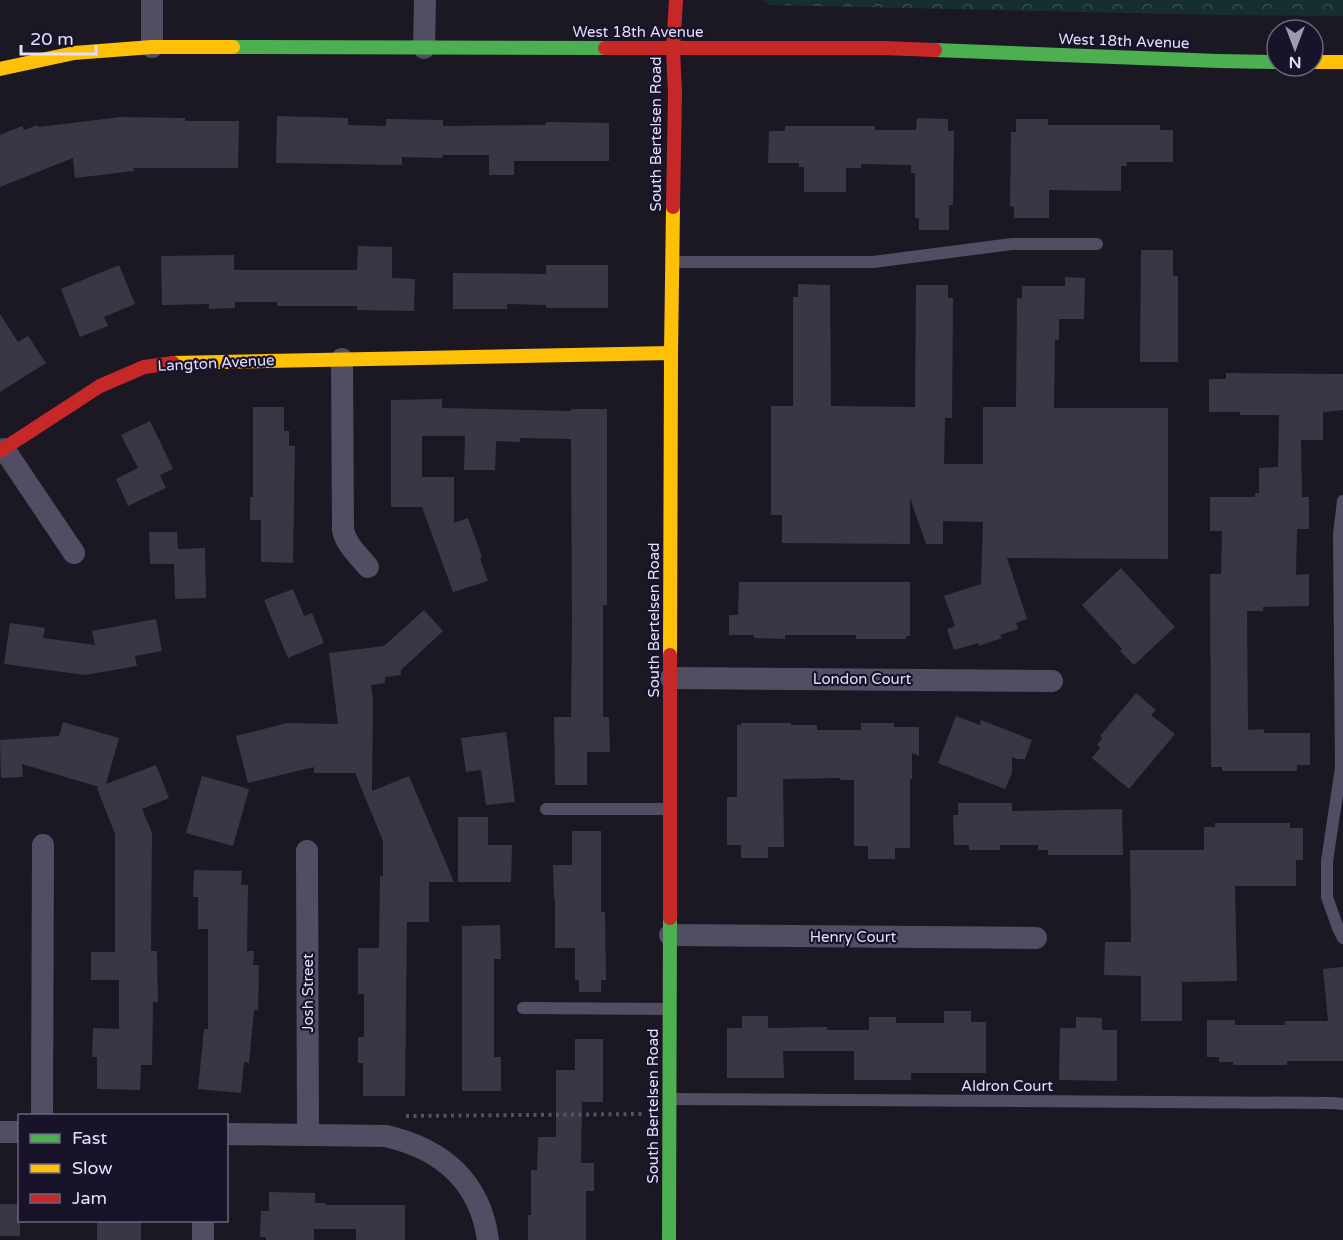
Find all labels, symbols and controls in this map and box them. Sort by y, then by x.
scale bar [21,18,96,56]
north arrow [1265,18,1325,78]
street label: West 18th Avenue [572,23,704,41]
text: 20 m [30,28,74,50]
street label: West 18th Avenue [1058,30,1190,52]
text: N [1289,52,1301,72]
street label: South Bertelsen Road [647,56,665,212]
street label: Langton Avenue [157,351,275,375]
street label: South Bertelsen Road [645,542,663,698]
street label: London Court [813,670,911,688]
street label: Henry Court [810,928,896,946]
street label: Josh Street [299,953,317,1033]
street label: South Bertelsen Road [644,1028,662,1184]
street label: Aldron Court [961,1077,1053,1095]
legend [18,1114,228,1222]
text: Fast [72,1127,107,1149]
text: Slow [72,1157,113,1179]
text: Jam [72,1187,107,1209]

